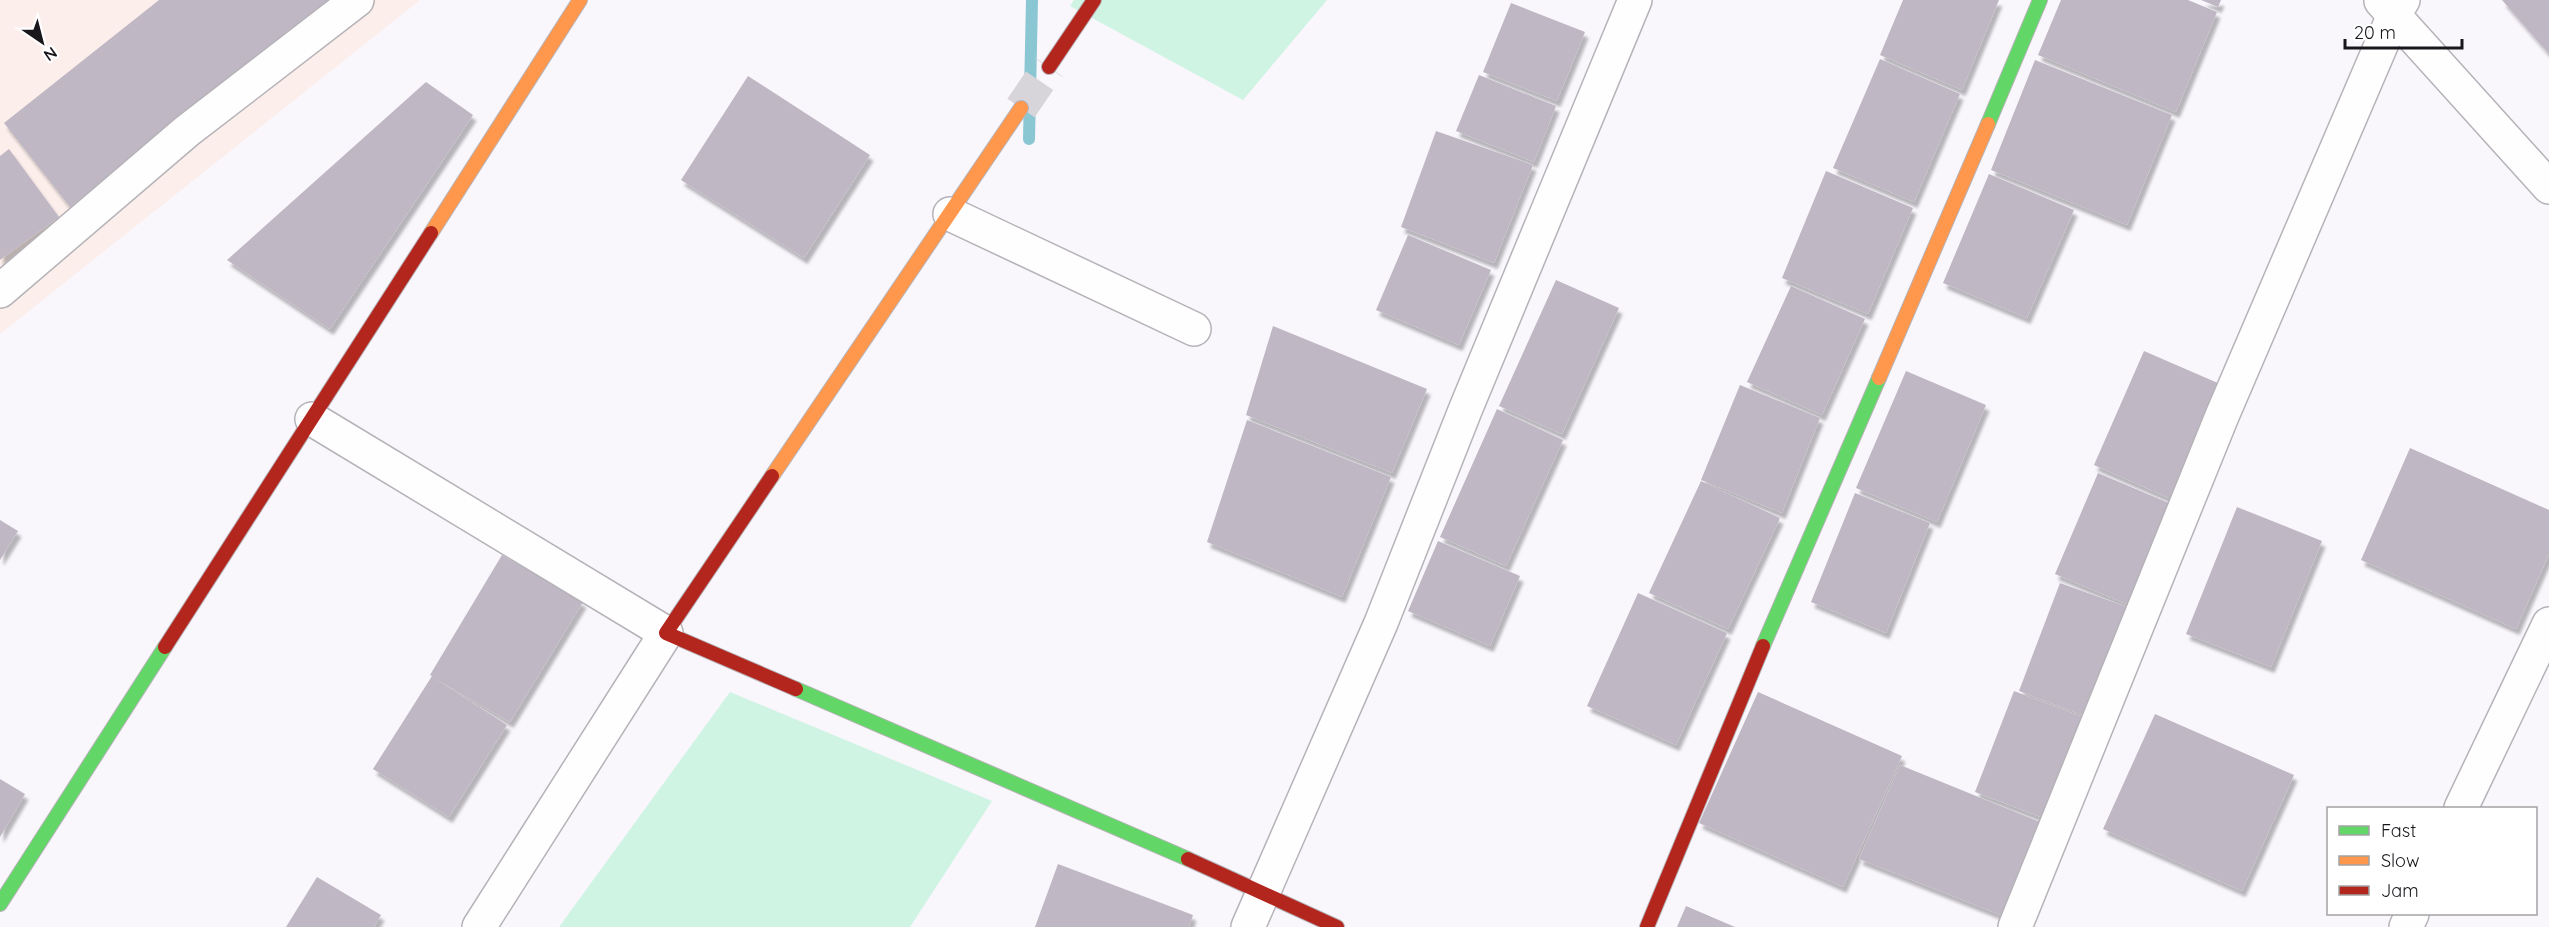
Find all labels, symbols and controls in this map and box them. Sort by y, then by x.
north arrow [12,12,72,72]
scale bar [2345,12,2462,50]
text: 20 m [2354,21,2396,44]
text: N [40,43,61,66]
legend [2327,807,2537,915]
text: Fast [2381,819,2416,842]
text: Slow [2381,849,2419,872]
text: Jam [2381,879,2419,902]

